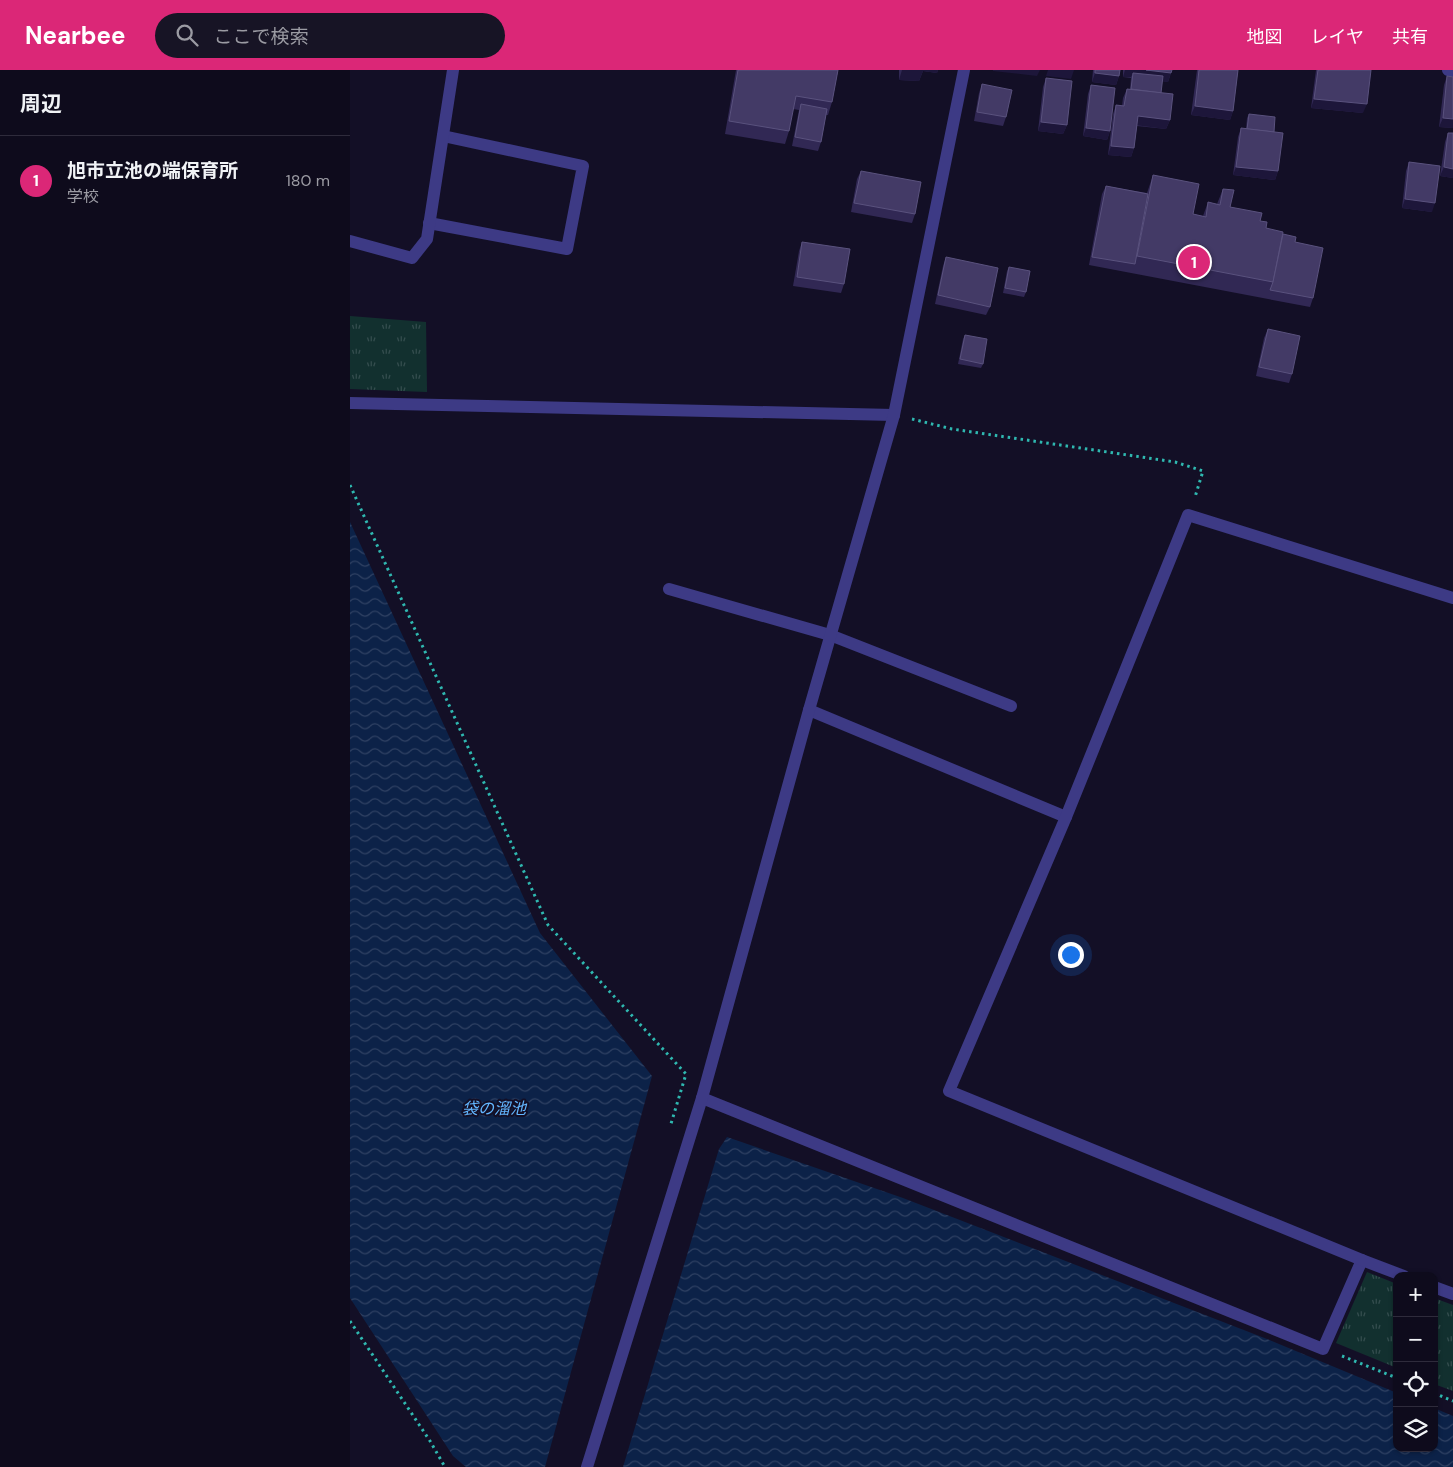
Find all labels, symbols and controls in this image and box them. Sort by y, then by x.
search box [155,13,505,58]
text: Nearbee [25,20,125,51]
icon: search [173,21,201,49]
text: ここで検索 [213,24,308,49]
text: 地図 [1247,25,1283,49]
text: レイヤ [1311,25,1364,49]
text: 共有 [1392,25,1428,49]
text: 周辺 [20,90,62,118]
text: 旭市立池の端保育所 [67,158,238,183]
text: 1 [33,170,39,191]
text: 180 m [286,170,330,191]
text: 学校 [67,186,99,207]
pin: 1 [1178,243,1210,281]
your location [1058,942,1084,968]
water label: 袋の溜池 [462,1098,528,1119]
map controls [1393,1272,1438,1452]
button: + [1393,1272,1438,1317]
button: − [1393,1317,1438,1362]
button: locate [1393,1362,1438,1407]
button: layers [1393,1407,1438,1452]

